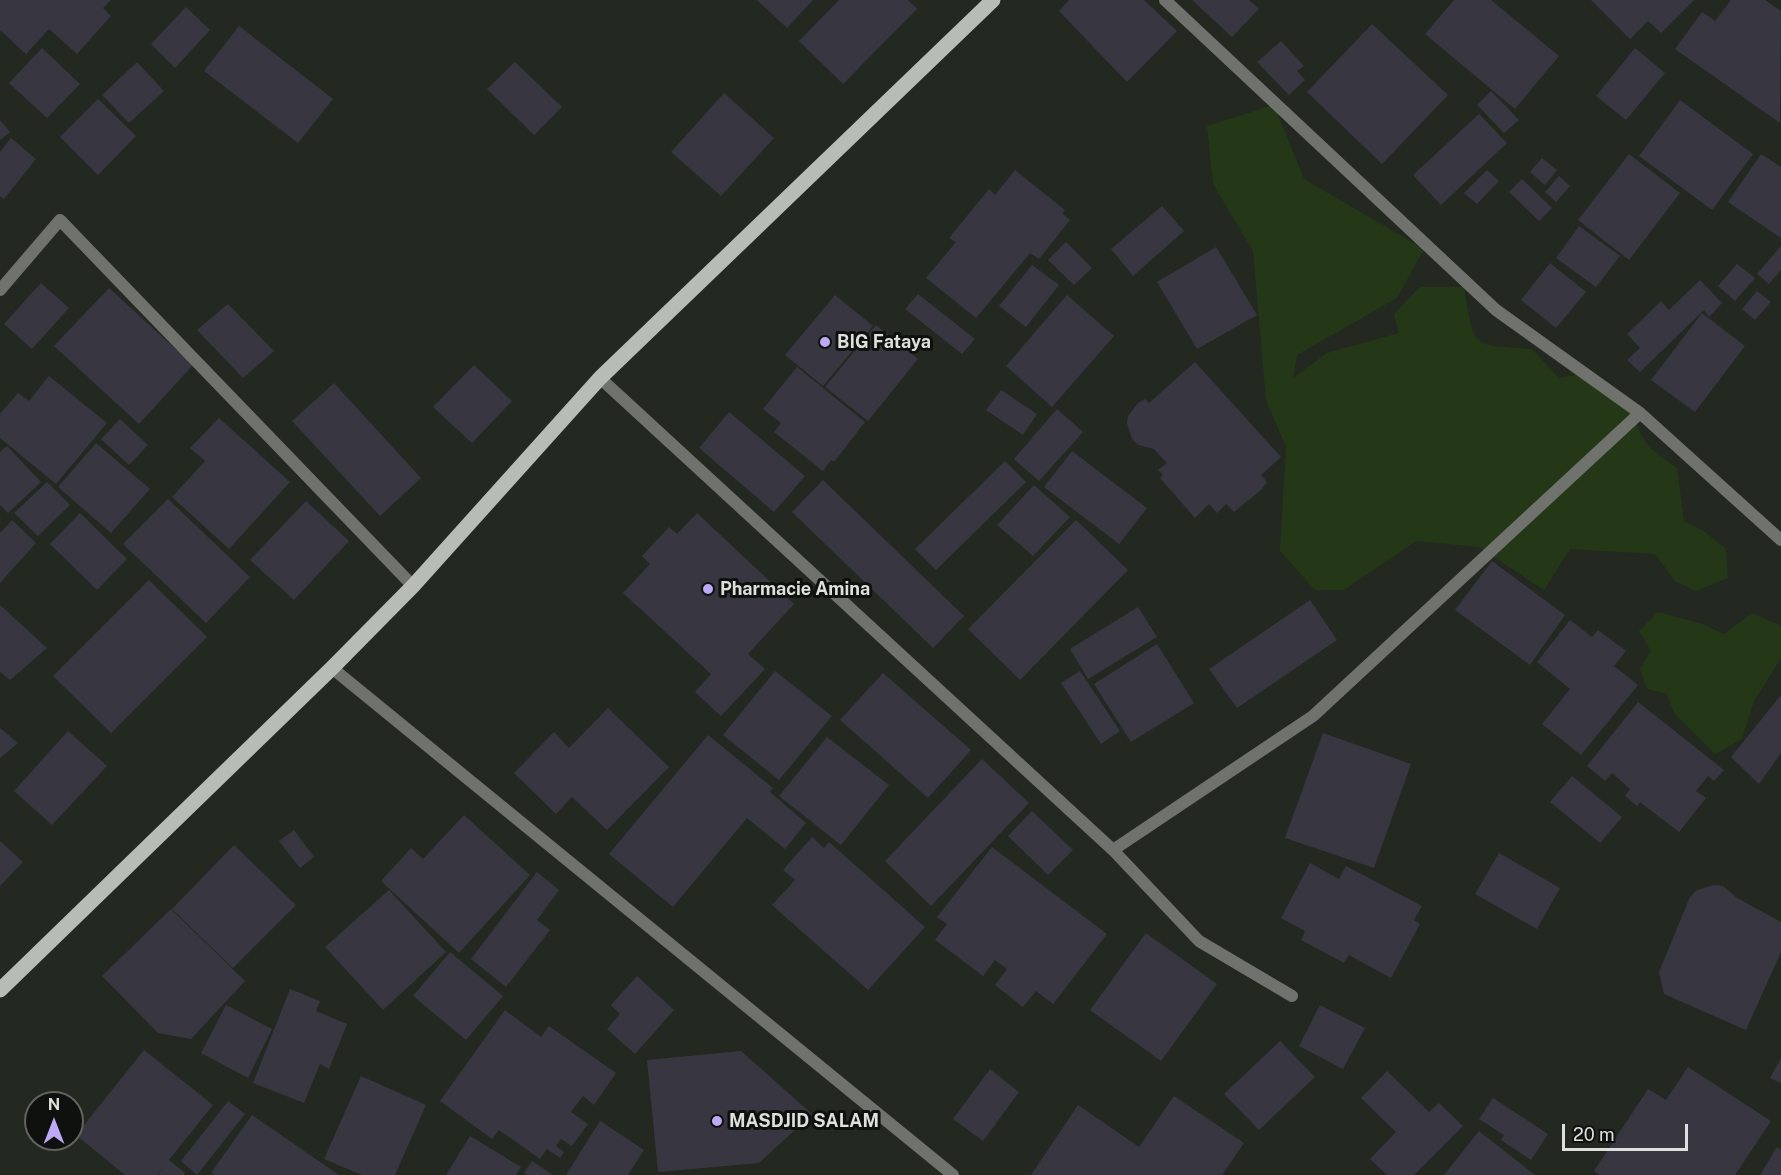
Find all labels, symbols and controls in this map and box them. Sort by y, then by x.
place label: BIG Fataya [837,331,931,353]
marker: BIG Fataya [818,335,832,349]
place label: Pharmacie Amina [720,578,870,600]
marker: Pharmacie Amina [701,582,715,596]
north arrow [24,1091,84,1151]
text: N [48,1095,60,1114]
place label: MASDJID SALAM [729,1110,879,1132]
scale bar [1565,1112,1691,1150]
marker: MASDJID SALAM [710,1114,724,1128]
text: 20 m [1573,1124,1615,1145]

